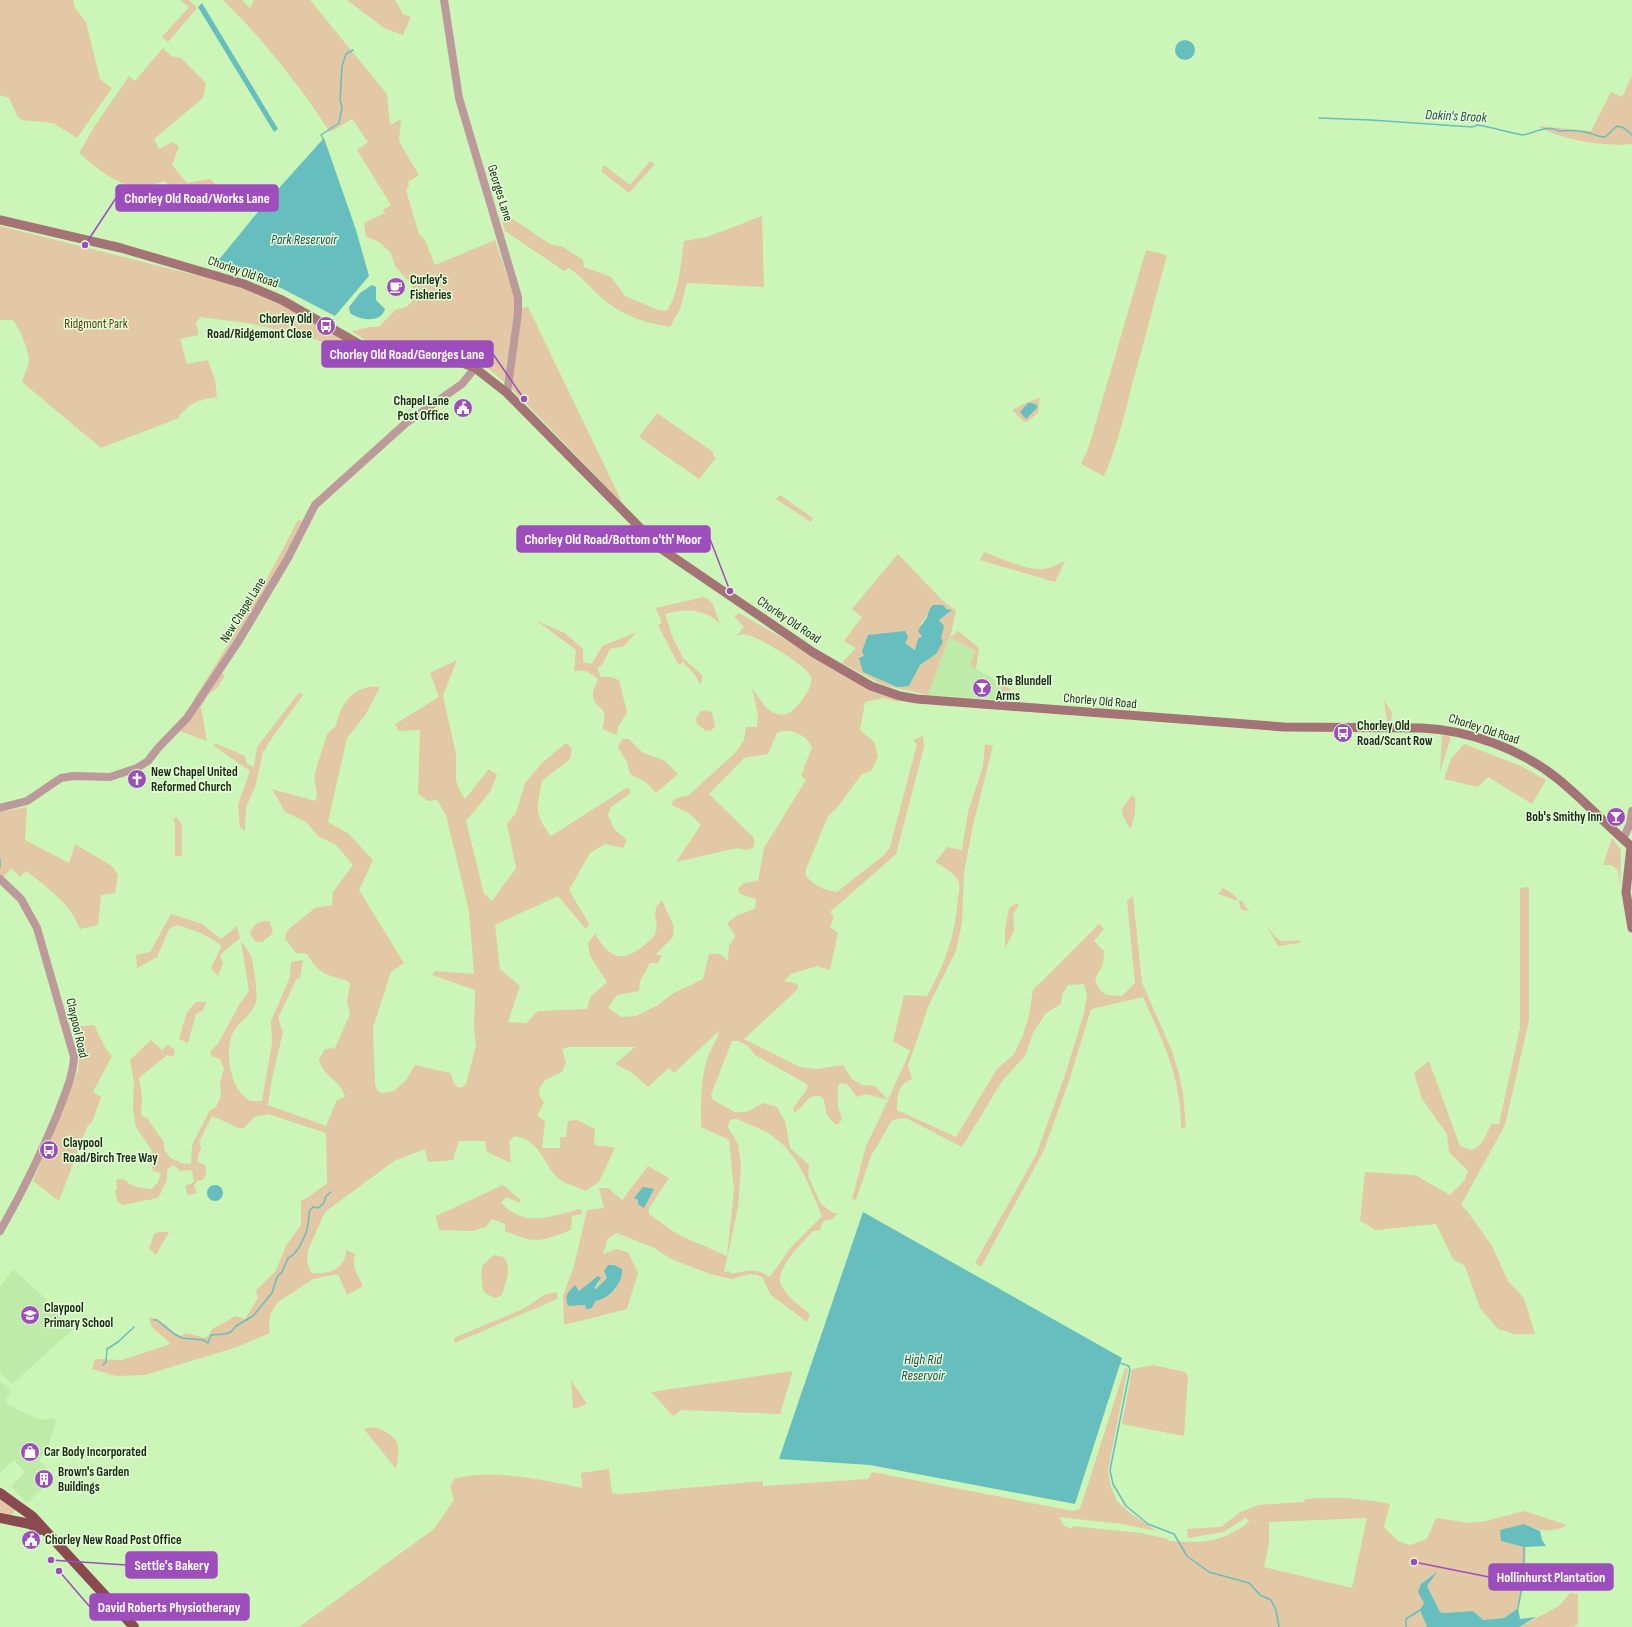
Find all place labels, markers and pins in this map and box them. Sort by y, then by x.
callout: Chorley Old Road/Works Lane [116,185,278,211]
place label: Curley's Fisheries [410,272,452,303]
cafe icon: Curley's Fisheries [385,276,407,298]
place label: Chorley Old Road/Ridgemont Close [207,311,312,342]
bus stop icon: Chorley Old Road/Ridgemont Close [315,315,337,337]
callout: Chorley Old Road/Georges Lane [322,341,493,367]
place label: Chapel Lane Post Office [394,393,449,424]
public building icon: Chapel Lane Post Office [452,397,474,419]
callout: Chorley Old Road/Bottom o'th' Moor [517,526,710,552]
place label: The Blundell Arms [995,673,1052,704]
bar icon: The Blundell Arms [971,677,993,699]
place label: Chorley Old Road/Scant Row [1357,718,1433,749]
bus stop icon: Chorley Old Road/Scant Row [1332,722,1354,744]
place label: New Chapel United Reformed Church [151,764,238,795]
church icon: New Chapel United Reformed Church [126,768,148,790]
bar icon: Bob's Smithy Inn [1605,806,1627,828]
place label: Bob's Smithy Inn [1526,809,1602,825]
place label: Claypool Road/Birch Tree Way [63,1135,158,1166]
bus stop icon: Claypool Road/Birch Tree Way [38,1139,60,1161]
place label: Claypool Primary School [44,1300,113,1331]
school or university icon: Claypool Primary School [19,1304,41,1326]
shop icon: Car Body Incorporated [19,1441,41,1463]
place label: Car Body Incorporated [44,1444,147,1460]
place label: Brown's Garden Buildings [58,1464,130,1495]
building icon: Brown's Garden Buildings [33,1468,55,1490]
public building icon: Chorley New Road Post Office [20,1529,42,1551]
place label: Chorley New Road Post Office [45,1532,182,1548]
callout: Settle's Bakery [126,1552,217,1578]
callout: Hollinhurst Plantation [1489,1564,1613,1590]
callout: David Roberts Physiotherapy [90,1594,249,1620]

